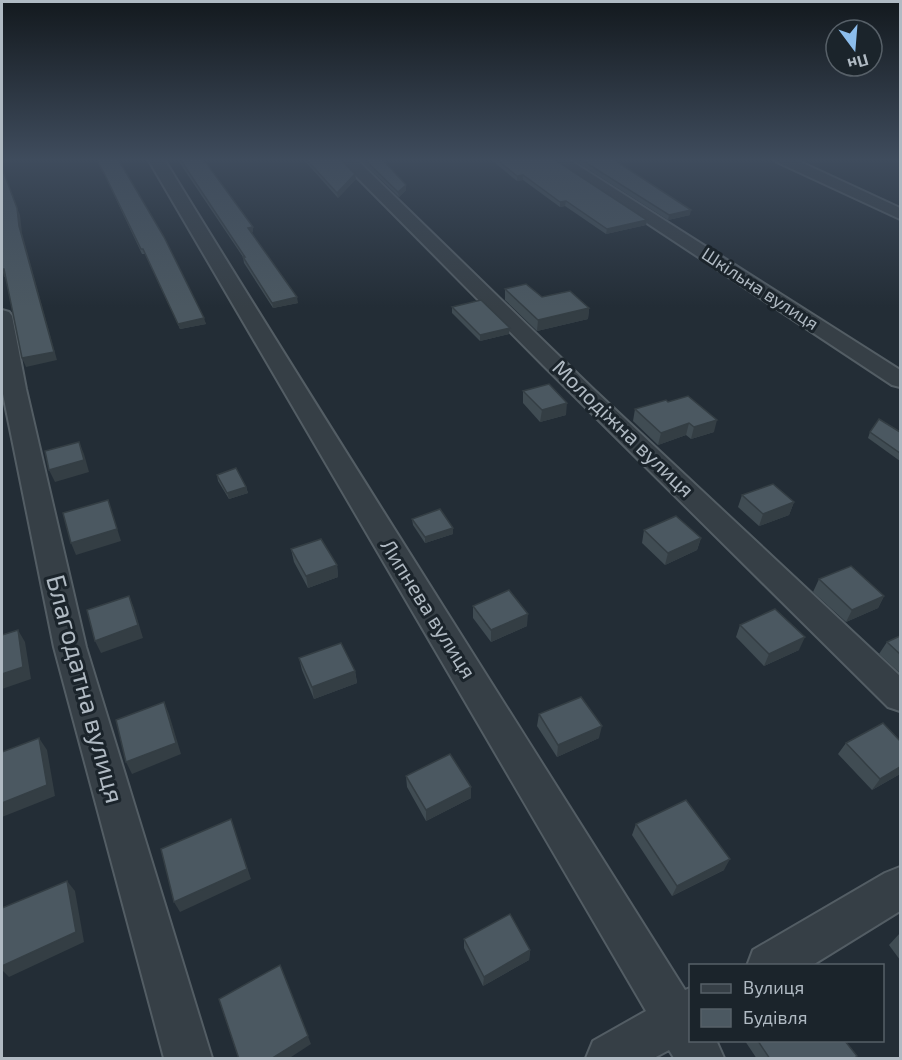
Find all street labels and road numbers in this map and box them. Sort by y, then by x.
street label: Шкільна вулиця [698,242,823,334]
street label: Молодіжна вулиця [548,354,700,502]
street label: Липнева вулиця [376,534,482,683]
street label: Благодатна вулиця [40,571,132,806]

